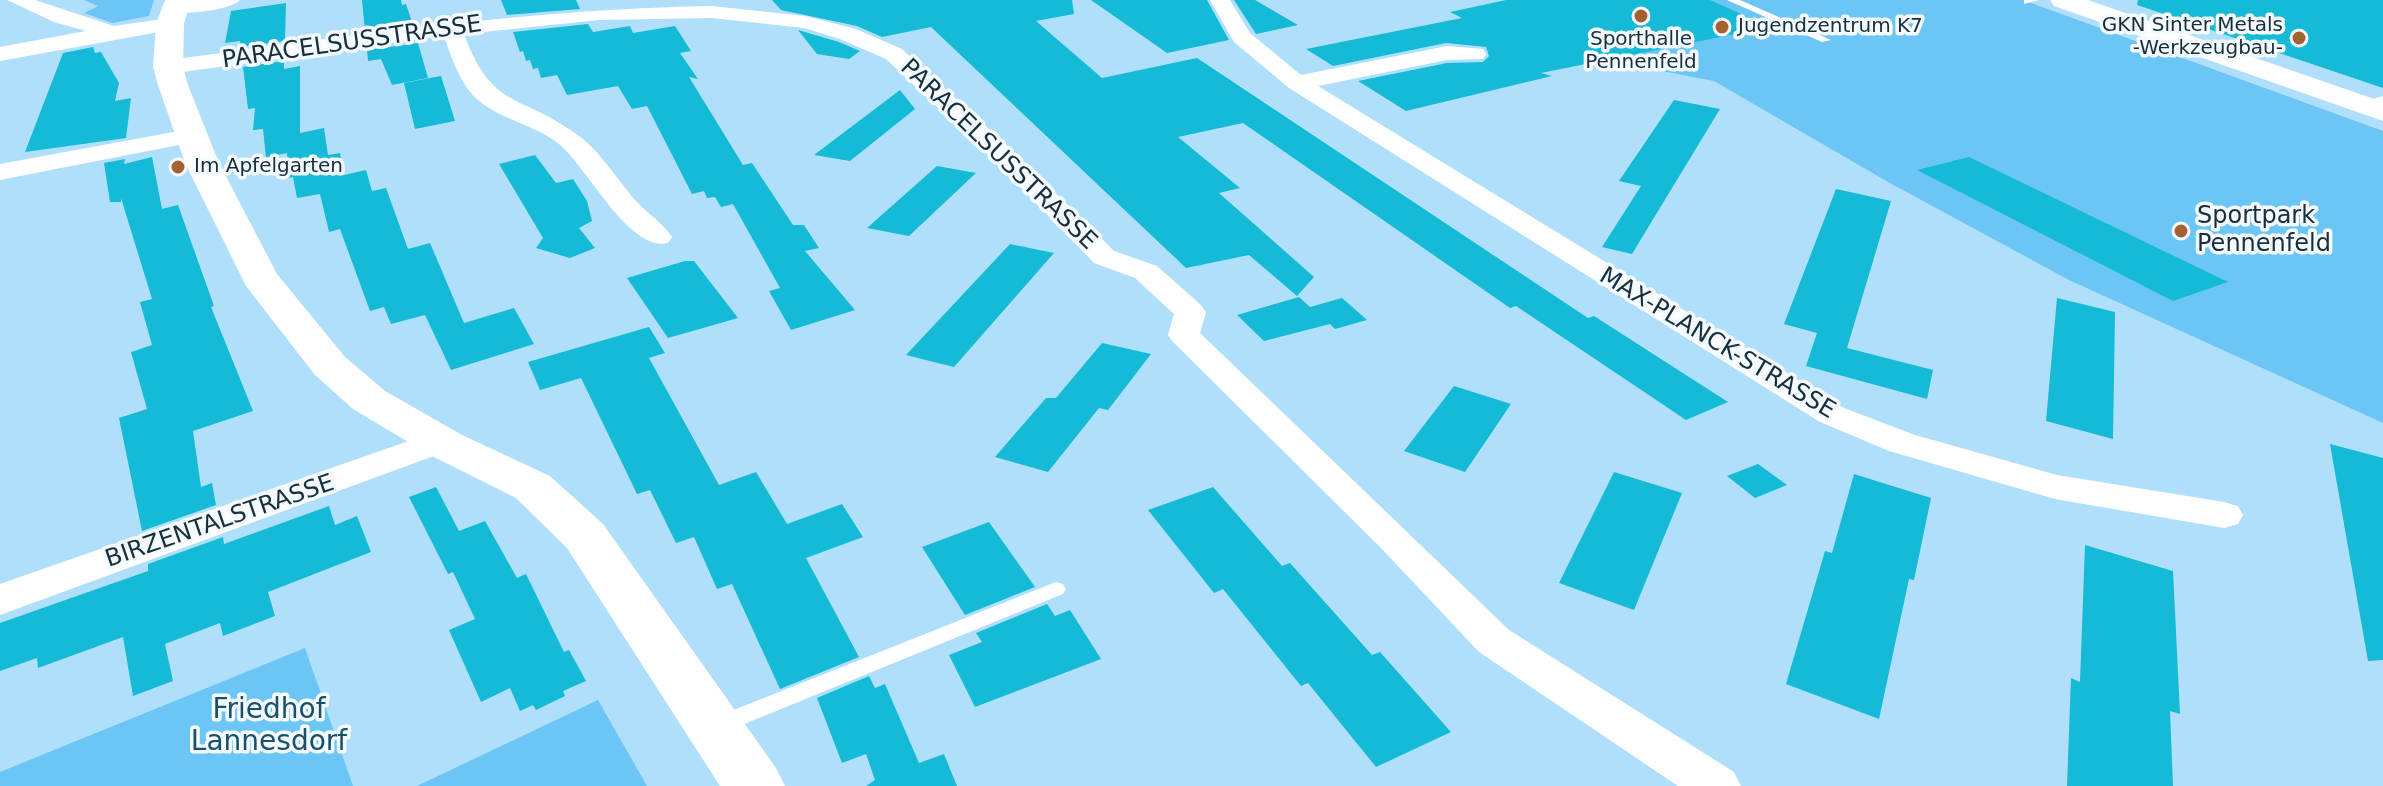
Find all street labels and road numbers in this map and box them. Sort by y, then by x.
street label: PARACELSUSSTRASSE [220,11,484,75]
street label: PARACELSUSSTRASSE [894,54,1102,256]
street label: MAX-PLANCK-STRASSE [1594,262,1840,426]
street label: BIRZENTALSTRASSE [102,469,338,575]

